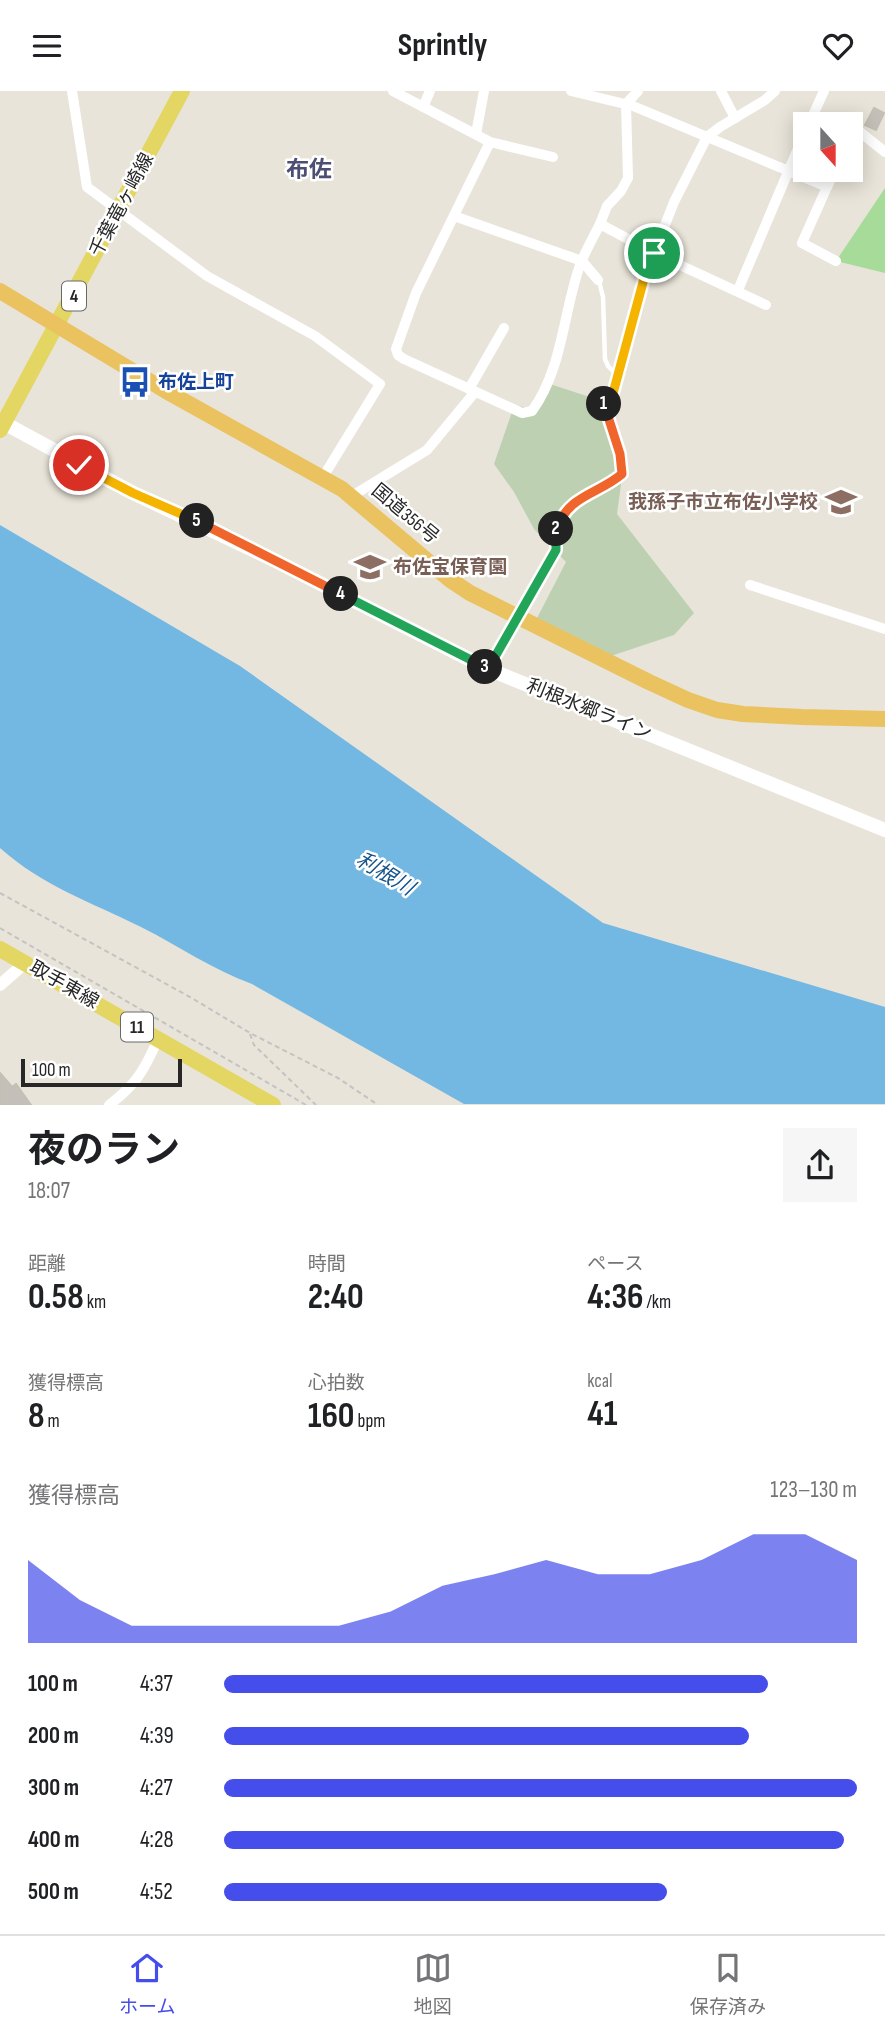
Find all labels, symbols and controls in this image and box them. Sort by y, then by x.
text: Sprintly [398,26,487,65]
icon: menu [28,27,66,65]
icon: heart [819,27,857,65]
north arrow [793,112,863,182]
map controls [793,112,863,182]
street label: 千葉竜ヶ崎線 [85,149,159,261]
district label: 布佐 [286,156,332,184]
pin [624,223,684,283]
icon: arrive [635,234,673,272]
road number: 4 [62,281,86,311]
bus stop icon: 布佐上町 [118,365,152,399]
place label: 布佐上町 [158,371,234,394]
pin: 1 [586,387,622,421]
text: 1 [600,392,607,415]
pin [49,435,109,495]
icon: check [60,446,98,484]
street label: 国道356号 [367,479,443,549]
school or university icon: 我孫子市立布佐小学校 [824,485,858,519]
place label: 我孫子市立布佐小学校 [628,491,818,514]
pin: 5 [180,503,214,539]
text: 5 [192,509,201,532]
pin: 2 [538,511,574,547]
text: 2 [551,517,560,540]
school or university icon: 布佐宝保育園 [353,550,387,584]
place label: 布佐宝保育園 [393,556,507,579]
pin: 4 [324,577,358,611]
text: 4 [336,582,345,605]
pin: 3 [468,649,503,685]
text: 3 [480,655,489,678]
street label: 利根水郷ライン [523,674,655,746]
water label: 利根川 [352,847,420,902]
street label: 取手東線 [25,956,103,1014]
road number: 11 [121,1013,153,1042]
scale bar [21,1055,182,1087]
text: 100 m [32,1059,71,1082]
text: 夜のラン [28,1128,180,1173]
button: share [783,1128,857,1202]
text: 18:07 [28,1177,70,1205]
text: 距離 [28,1253,66,1276]
text: 時間 [308,1253,346,1276]
text: ペース [587,1253,643,1276]
text: 0.58 [28,1276,84,1319]
text: 2:40 [308,1276,364,1319]
text: 4:36 [587,1276,644,1319]
text: km [84,1291,106,1314]
text: /km [644,1291,671,1314]
text: kcal [587,1370,612,1393]
text: 獲得標高 [28,1372,104,1395]
text: 心拍数 [308,1372,365,1395]
text: 41 [587,1393,617,1436]
text: 8 [28,1395,45,1438]
text: 160 [308,1395,355,1438]
text: m [45,1410,60,1433]
text: bpm [355,1410,386,1433]
text: 123–130 m [770,1476,857,1504]
text: 獲得標高 [28,1482,120,1510]
text: 100 m [28,1670,78,1698]
text: 4:37 [140,1670,173,1698]
text: 200 m [28,1722,79,1750]
text: 4:39 [140,1722,174,1750]
text: 300 m [28,1774,79,1802]
text: 4:27 [140,1774,173,1802]
text: 400 m [28,1826,79,1854]
text: 4:28 [140,1826,174,1854]
text: 500 m [28,1878,79,1906]
text: 4:52 [140,1878,173,1906]
tab: ホーム [119,1949,176,2019]
tab: 地図 [414,1949,452,2019]
tab: 保存済み [690,1949,766,2019]

